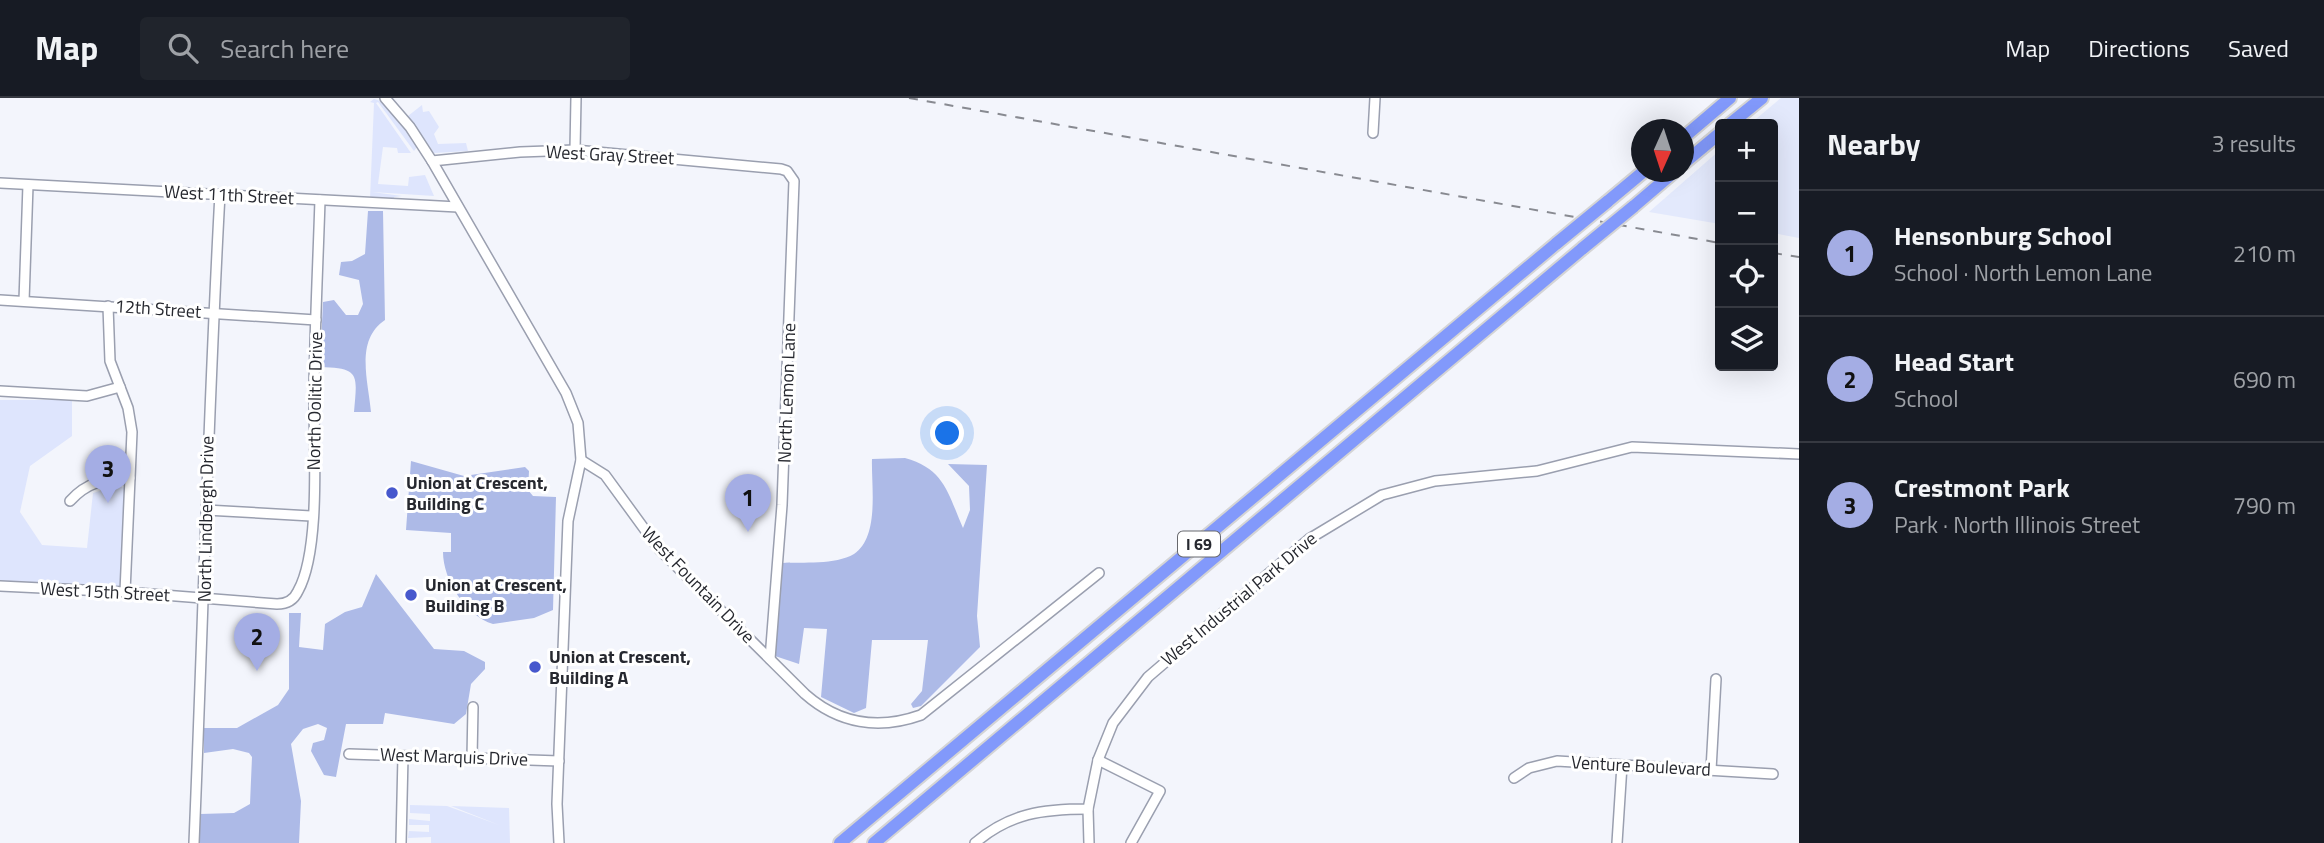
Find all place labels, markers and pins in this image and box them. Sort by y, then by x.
pin: 3 [85,445,131,503]
place label: Union at Crescent, Building C [406,469,548,517]
pin: 1 [725,474,771,532]
marker: Union at Crescent, Building C [384,485,400,501]
place label: Union at Crescent, Building B [425,571,567,619]
marker: Union at Crescent, Building B [403,587,419,603]
pin: 2 [234,613,280,671]
place label: Union at Crescent, Building A [549,643,691,691]
marker: Union at Crescent, Building A [527,659,543,675]

